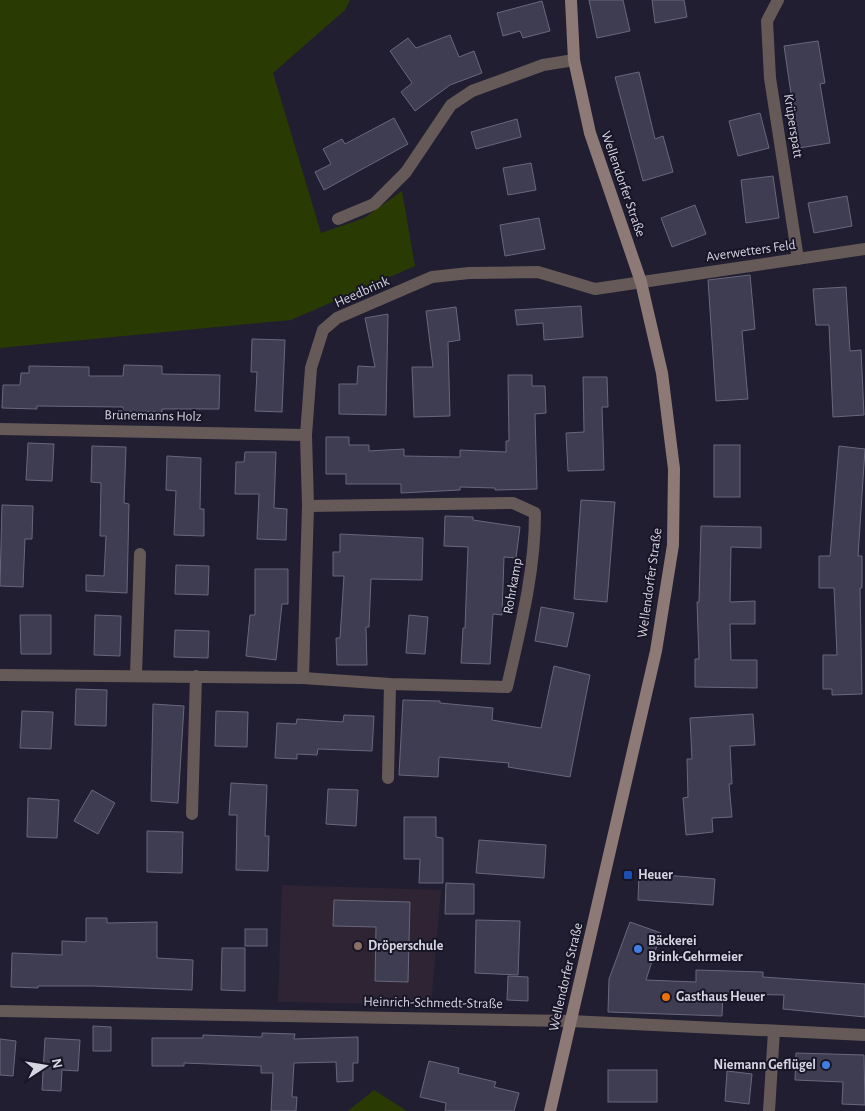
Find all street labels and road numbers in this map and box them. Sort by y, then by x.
street label: Krüperspatt [781,93,805,160]
street label: Wellendorfer Straße [598,129,648,239]
street label: Averwetters Feld [705,238,797,264]
street label: Heedbrink [333,274,392,310]
street label: Brünemanns Holz [104,408,202,424]
street label: Wellendorfer Straße [635,527,665,639]
street label: Rohrkamp [501,557,525,615]
street label: Wellendorfer Straße [547,921,585,1033]
street label: Heinrich-Schmedt-Straße [363,995,503,1011]

